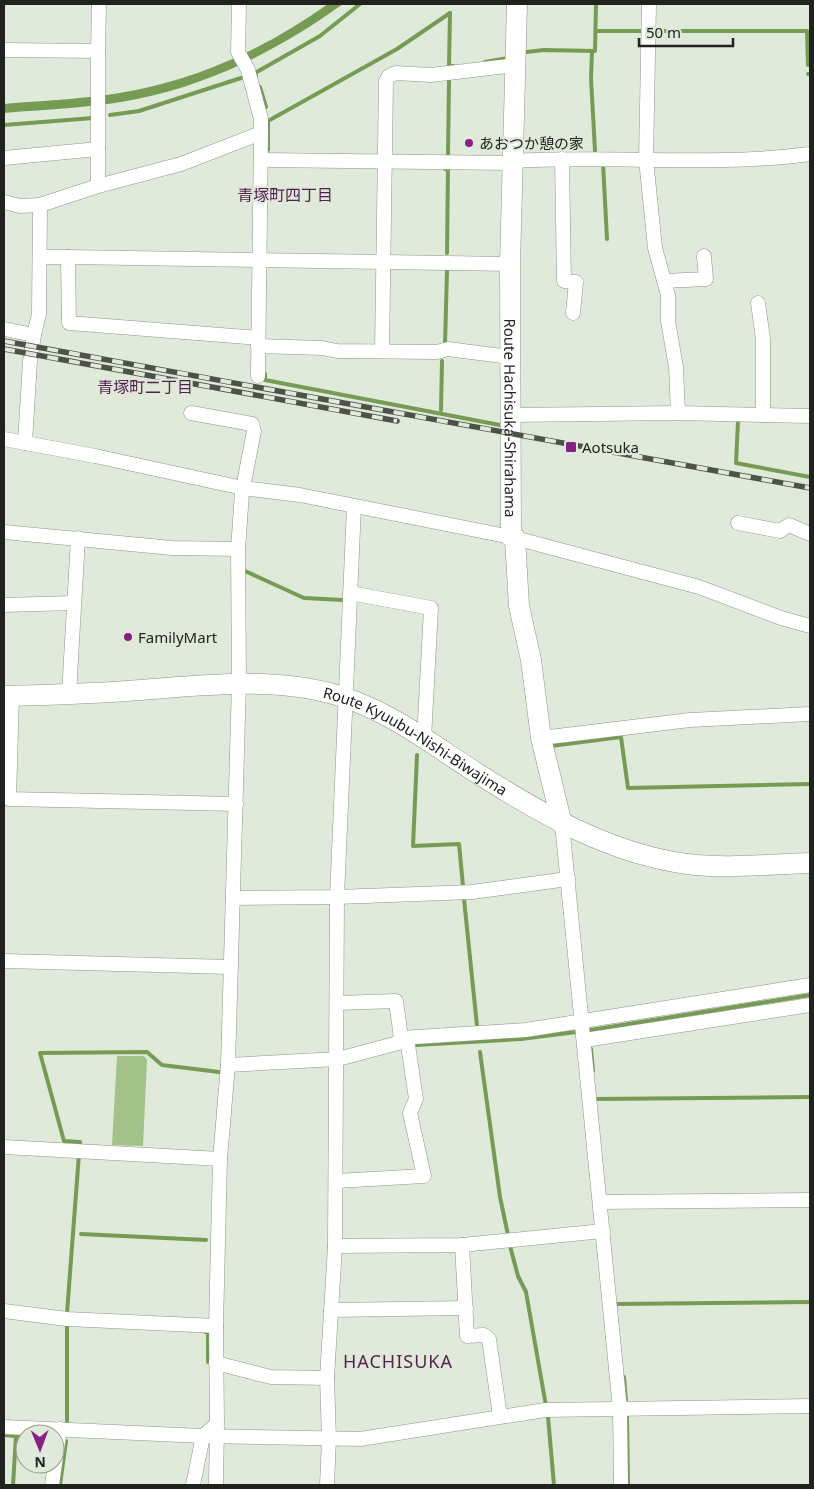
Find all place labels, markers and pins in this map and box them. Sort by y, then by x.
place label: あおつか憩の家 [479,133,584,153]
marker: あおつか憩の家 [463,137,475,149]
place label: Aotsuka [582,437,639,457]
marker: Aotsuka [564,440,578,454]
place label: FamilyMart [138,627,218,647]
marker: FamilyMart [122,631,134,643]

